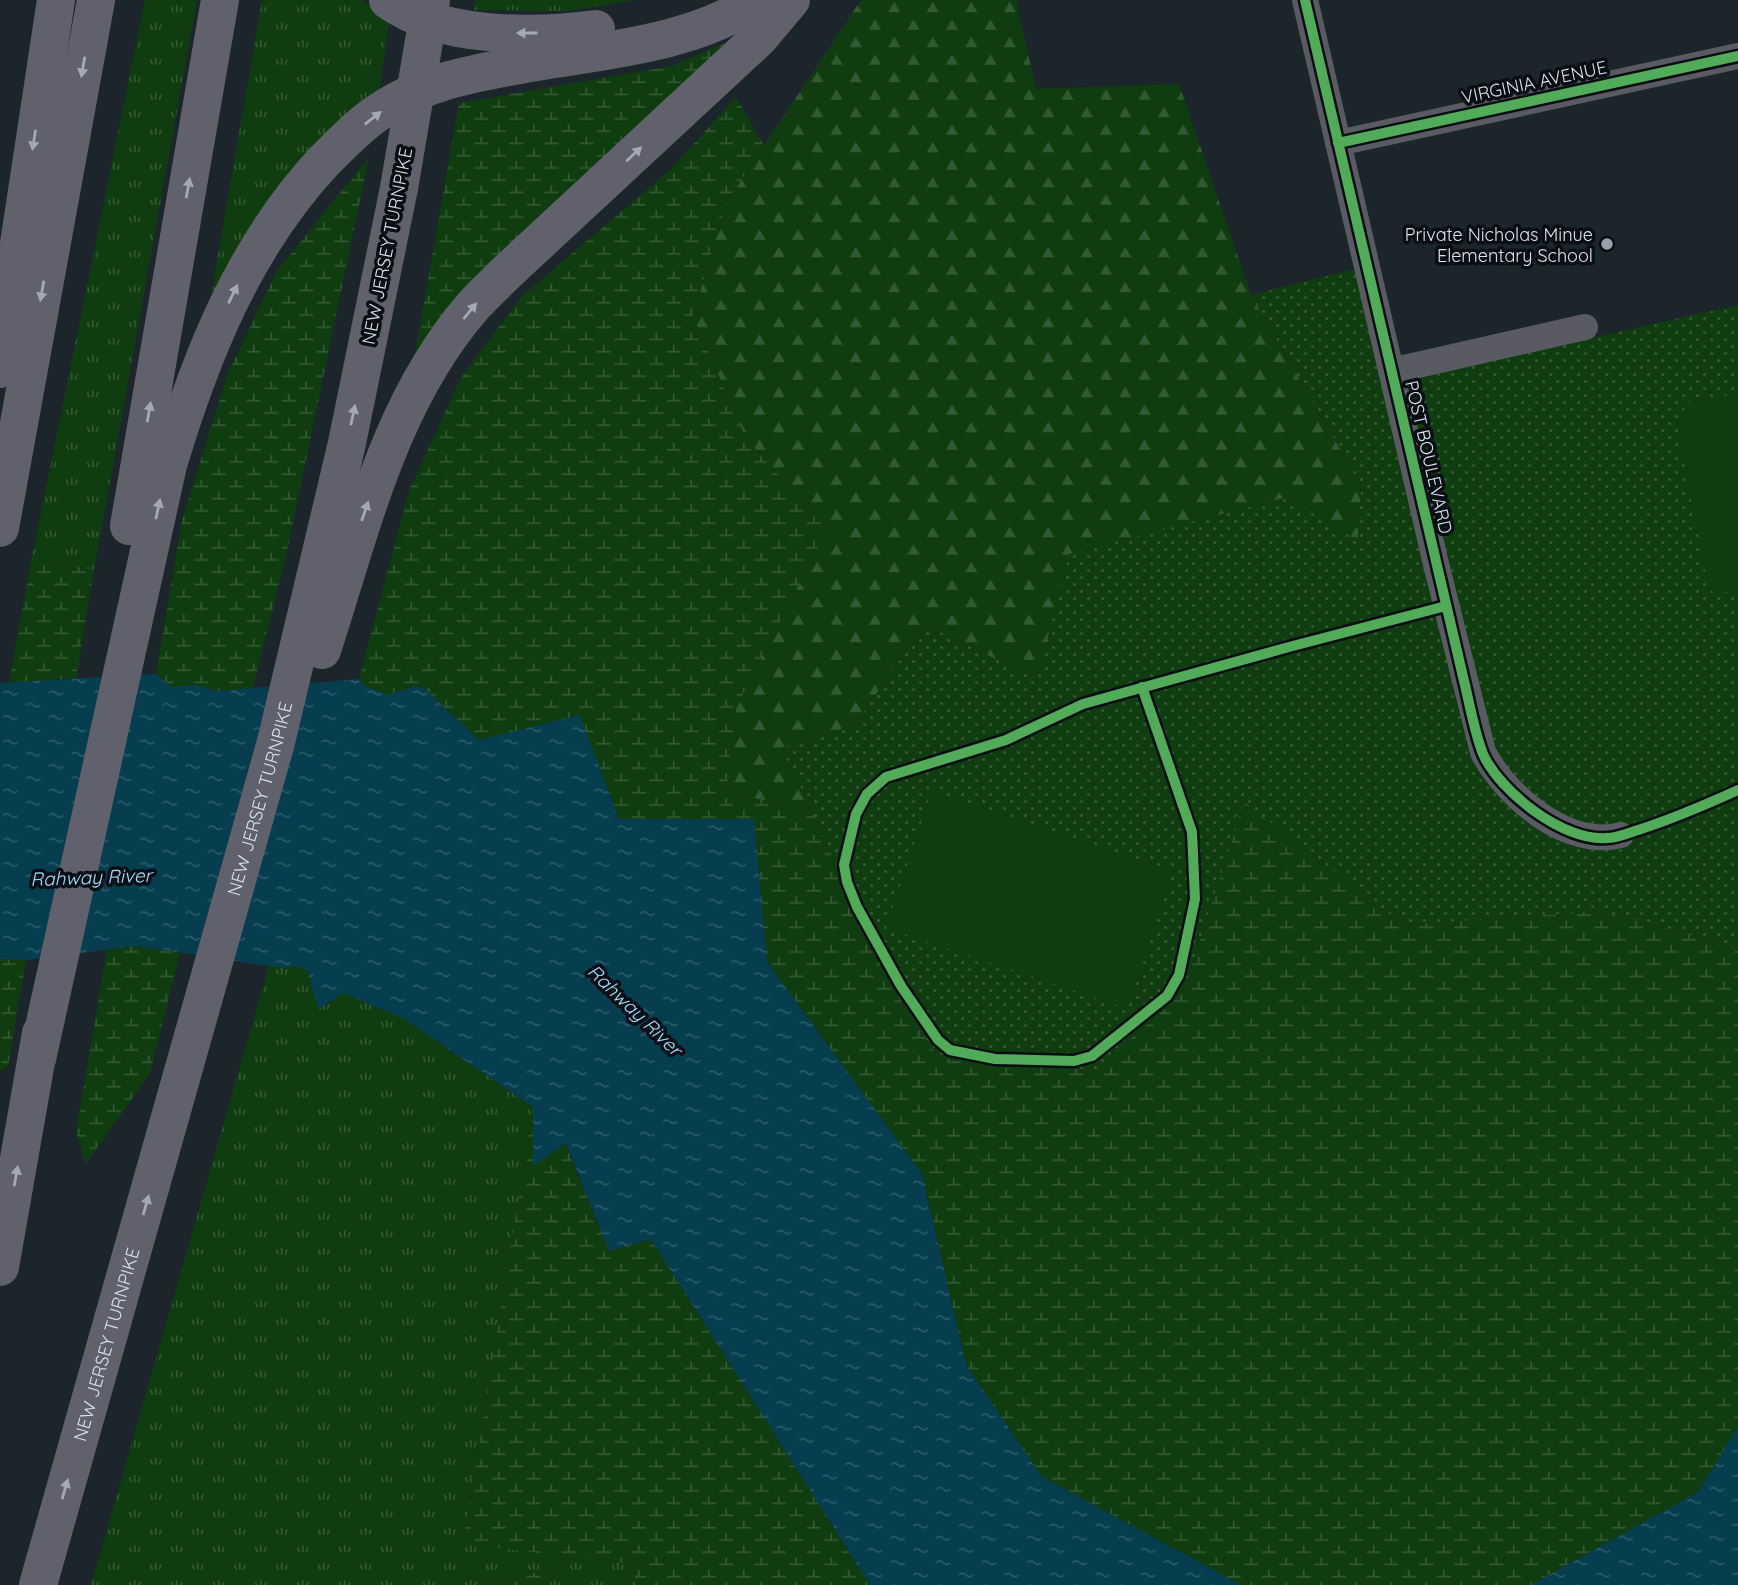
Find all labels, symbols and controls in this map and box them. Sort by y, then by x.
one-way arrow [515,27,537,39]
street label: VIRGINIA AVENUE [1459,55,1609,109]
one-way arrow [77,56,88,78]
one-way arrow [363,110,381,125]
one-way arrow [29,129,40,151]
street label: NEW JERSEY TURNPIKE [357,146,417,346]
one-way arrow [625,146,642,162]
one-way arrow [182,176,193,198]
place label: Private Nicholas Minue Elementary School [1405,223,1593,267]
marker: Private Nicholas Minue Elementary School [1599,236,1615,252]
one-way arrow [37,280,48,302]
one-way arrow [227,284,238,304]
one-way arrow [462,303,477,320]
street label: POST BOULEVARD [1400,378,1458,536]
one-way arrow [144,401,155,423]
one-way arrow [347,404,358,426]
one-way arrow [152,498,163,520]
one-way arrow [360,501,371,522]
street label: NEW JERSEY TURNPIKE [222,699,297,898]
water label: Rahway River [30,863,155,891]
water label: Rahway River [583,959,689,1063]
one-way arrow [11,1165,22,1187]
one-way arrow [141,1194,152,1216]
street label: NEW JERSEY TURNPIKE [68,1245,144,1444]
one-way arrow [61,1478,71,1499]

